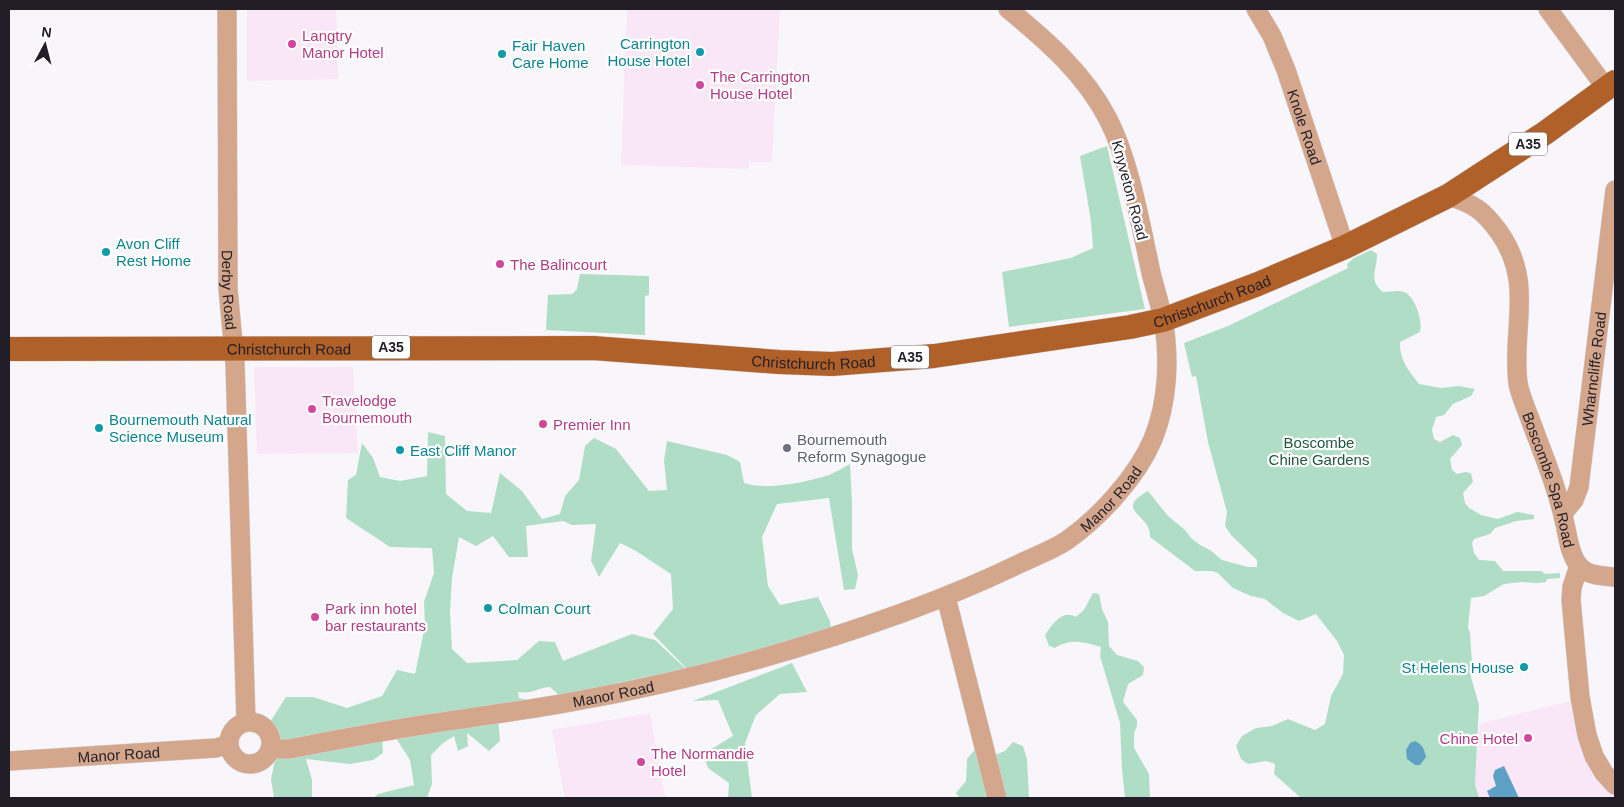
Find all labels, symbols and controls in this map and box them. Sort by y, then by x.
north arrow [20,20,70,70]
text: N [41,24,53,41]
place label: Langtry Manor Hotel [302,27,384,61]
place label: Carrington House Hotel [607,35,690,69]
place label: Fair Haven Care Home [512,37,589,71]
marker: Langtry Manor Hotel [286,38,298,50]
marker: Carrington House Hotel [694,46,706,58]
marker: Fair Haven Care Home [496,48,508,60]
place label: The Carrington House Hotel [710,68,810,102]
marker: The Carrington House Hotel [694,79,706,91]
street label: Knole Road [1284,87,1325,167]
road number: A35 [1509,132,1547,156]
street label: Knyveton Road [1109,138,1151,242]
place label: Avon Cliff Rest Home [116,235,191,269]
marker: Avon Cliff Rest Home [100,246,112,258]
street label: Derby Road [219,250,240,331]
place label: The Balincourt [510,256,608,273]
marker: The Balincourt [494,258,506,270]
street label: Christchurch Road [1152,271,1273,330]
street label: Wharncliffe Road [1578,311,1609,427]
road number: A35 [372,336,410,358]
street label: Christchurch Road [227,340,351,357]
road number: A35 [891,346,929,368]
street label: Christchurch Road [751,351,876,373]
place label: Travelodge Bournemouth [322,392,412,426]
marker: Travelodge Bournemouth [306,403,318,415]
street label: Boscombe Spa Road [1520,409,1578,549]
place label: Bournemouth Natural Science Museum [109,411,252,445]
place label: Premier Inn [553,416,631,433]
marker: Premier Inn [537,418,549,430]
marker: Bournemouth Natural Science Museum [93,422,105,434]
place label: Bournemouth Reform Synagogue [797,431,926,465]
park label: Boscombe Chine Gardens [1269,434,1369,468]
place label: East Cliff Manor [410,442,516,459]
marker: Bournemouth Reform Synagogue [781,442,793,454]
marker: East Cliff Manor [394,444,406,456]
street label: Manor Road [1077,463,1144,535]
place label: Park inn hotel bar restaurants [325,600,426,634]
place label: Colman Court [498,600,591,617]
marker: Colman Court [482,602,494,614]
marker: Park inn hotel bar restaurants [309,611,321,623]
place label: St Helens House [1401,659,1514,676]
marker: St Helens House [1518,661,1530,673]
street label: Manor Road [571,677,656,710]
place label: Chine Hotel [1440,730,1518,747]
marker: Chine Hotel [1522,732,1534,744]
street label: Manor Road [77,743,161,765]
place label: The Normandie Hotel [651,745,754,779]
marker: The Normandie Hotel [635,756,647,768]

